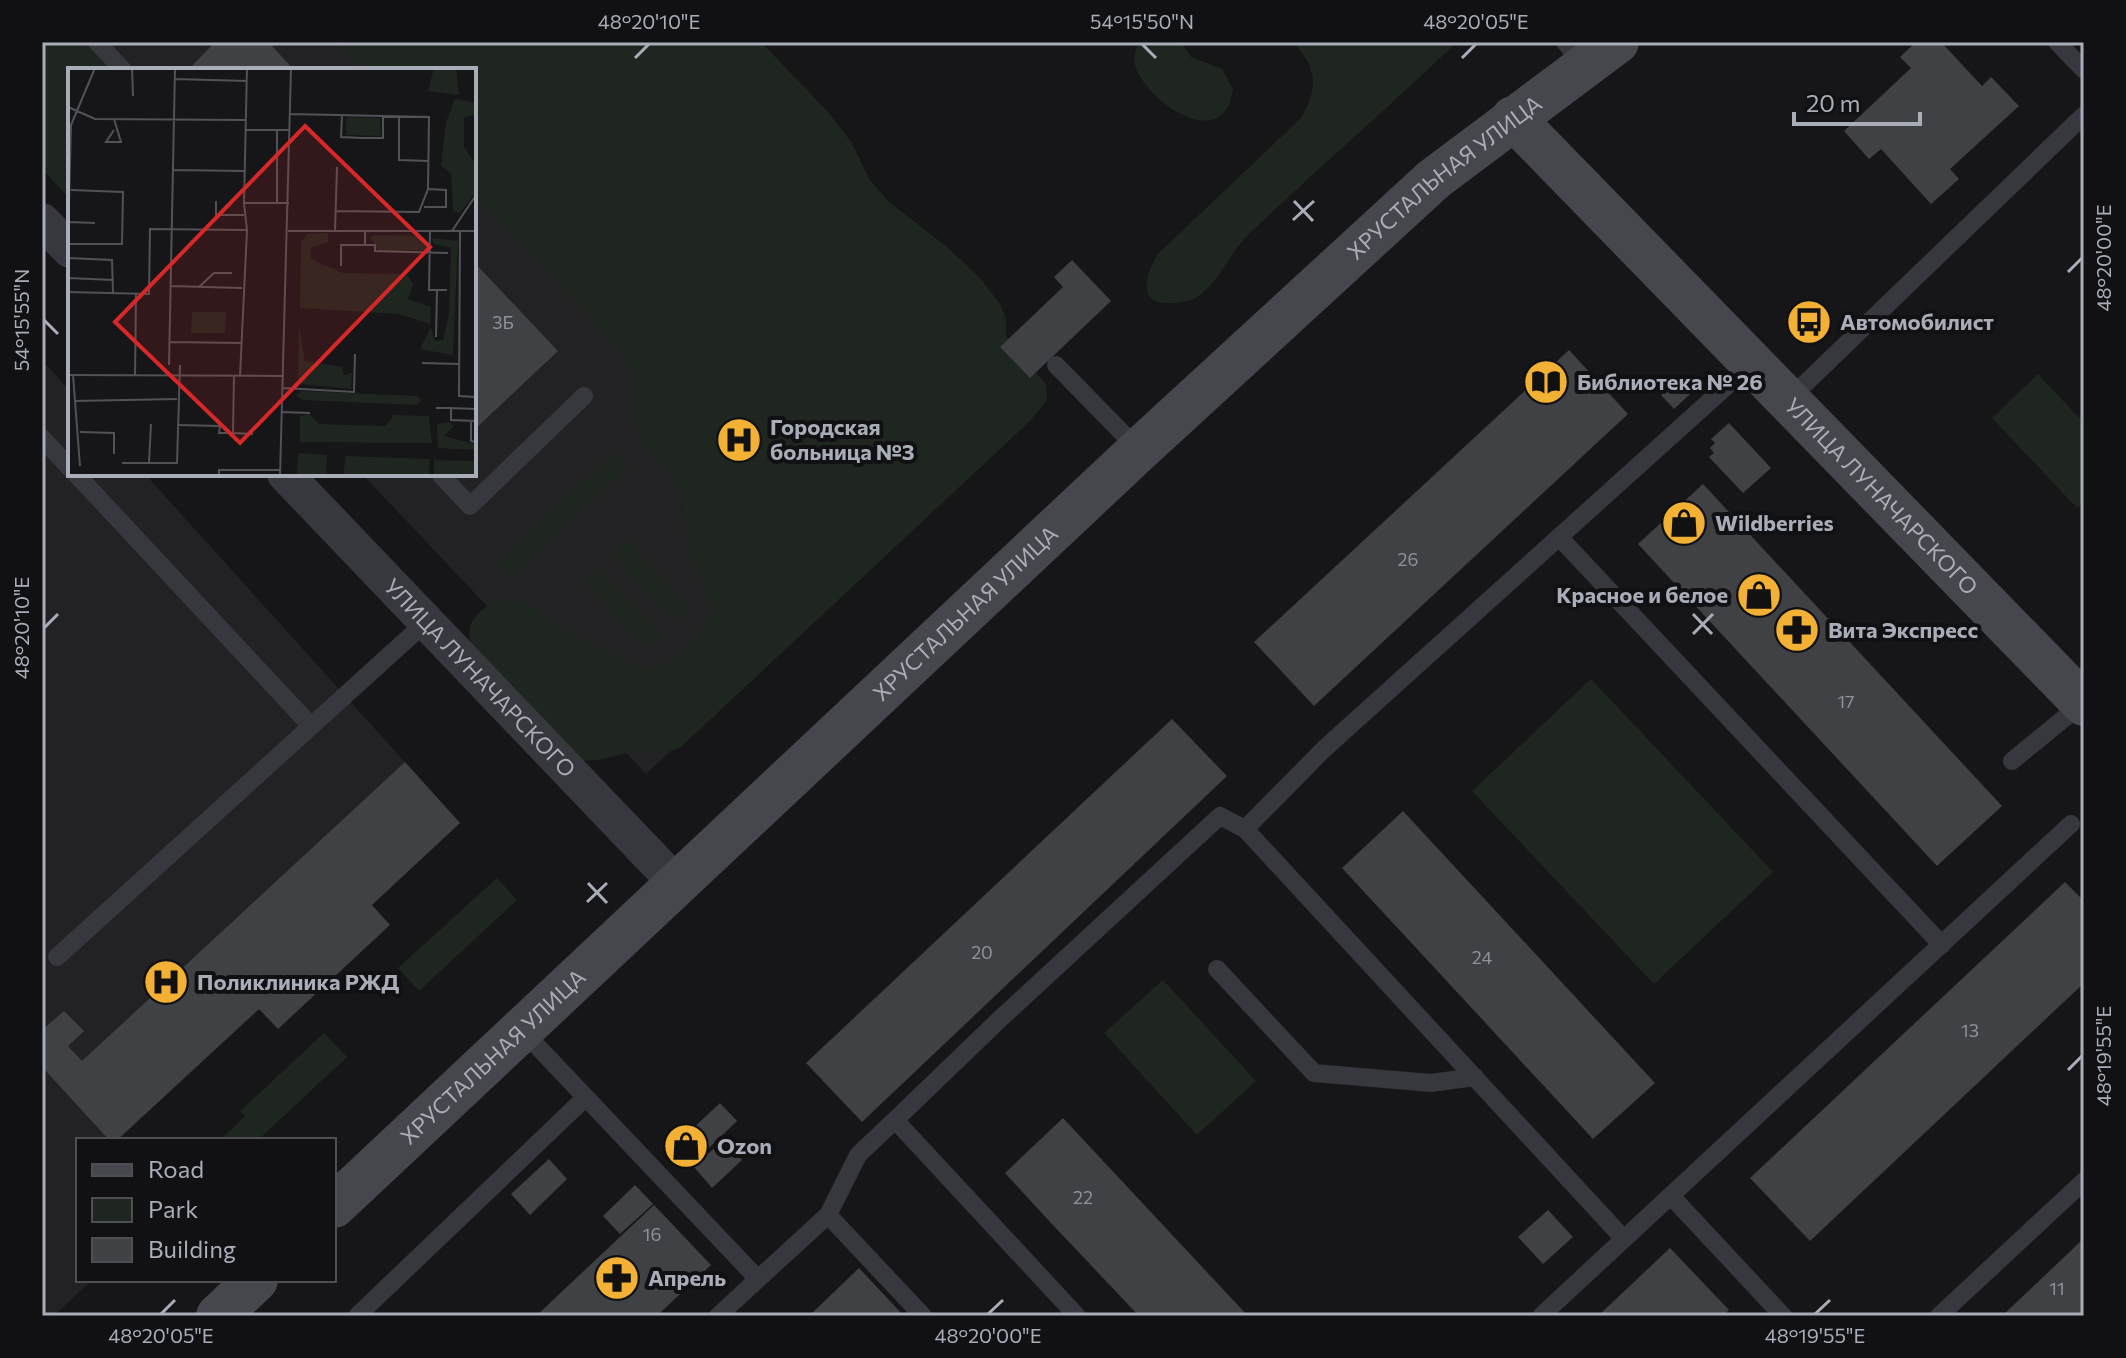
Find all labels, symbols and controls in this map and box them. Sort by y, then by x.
text: 48°20'10"E [598,9,700,33]
text: 54°15'50"N [1090,9,1194,33]
text: 48°20'05"E [1423,9,1529,33]
inset map [68,68,476,476]
scale bar [1794,76,1920,126]
text: 20 m [1806,88,1860,117]
street label: ХРУСТАЛЬНАЯ УЛИЦА [1341,89,1547,265]
text: 48°20'00"E [2091,204,2115,312]
text: 54°15'55"N [9,269,33,371]
bus stop icon: Автомобилист [1785,298,1833,346]
place label: Автомобилист [1840,308,1994,335]
house number: 3Б [492,311,514,333]
library icon: Библиотека № 26 [1522,358,1570,406]
place label: Библиотека № 26 [1577,368,1763,395]
street label: УЛИЦА ЛУНАЧАРСКОГО [1780,392,1984,600]
place label: Городская больница №3 [770,413,915,465]
hospital icon: Городская больница №3 [715,416,763,464]
shop icon: Wildberries [1660,499,1708,547]
place label: Wildberries [1715,509,1834,536]
street label: ХРУСТАЛЬНАЯ УЛИЦА [867,520,1063,706]
house number: 26 [1398,548,1418,570]
shop icon: Красное и белое [1735,571,1783,619]
street label: УЛИЦА ЛУНАЧАРСКОГО [379,572,581,783]
text: 48°20'10"E [9,577,33,679]
place label: Красное и белое [1556,581,1728,608]
pharmacy icon: Вита Экспресс [1773,606,1821,654]
place label: Вита Экспресс [1828,616,1978,643]
house number: 17 [1837,690,1855,712]
house number: 20 [971,941,993,963]
house number: 24 [1472,946,1492,968]
hospital icon: Поликлиника РЖД [142,958,190,1006]
street label: ХРУСТАЛЬНАЯ УЛИЦА [394,963,591,1150]
place label: Поликлиника РЖД [197,968,400,995]
text: 48°19'55"E [2091,1006,2115,1106]
house number: 13 [1961,1019,1979,1041]
shop icon: Ozon [662,1122,710,1170]
place label: Ozon [717,1132,772,1159]
legend [76,1138,336,1282]
text: Road [148,1154,204,1183]
house number: 22 [1073,1186,1093,1208]
text: Park [148,1194,198,1223]
house number: 16 [643,1223,661,1245]
text: Building [148,1234,236,1263]
pharmacy icon: Апрель [593,1254,641,1302]
place label: Апрель [648,1264,726,1291]
house number: 11 [2049,1277,2065,1299]
text: 48°20'05"E [108,1323,214,1347]
text: 48°20'00"E [934,1323,1042,1347]
text: 48°19'55"E [1765,1323,1865,1347]

